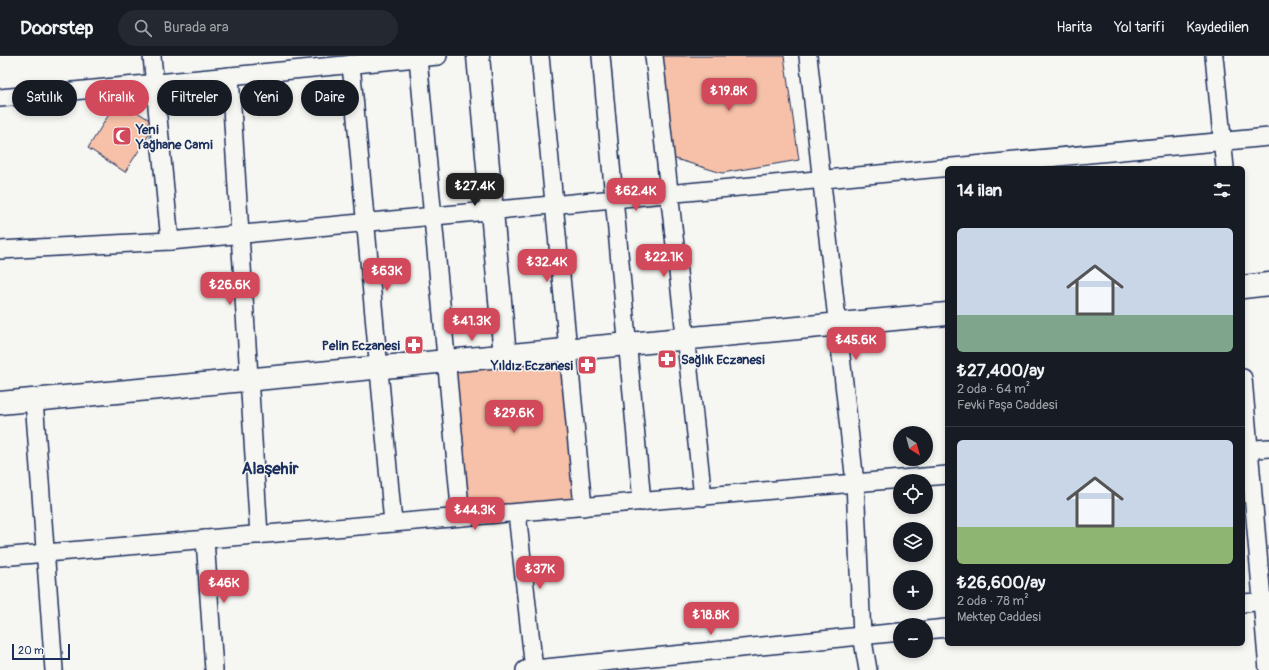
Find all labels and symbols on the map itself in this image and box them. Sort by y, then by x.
pin: ₺19.8K [696,78,762,112]
place label: Yeni Yağhane Cami [135,122,213,153]
mosque icon: Yeni Yağhane Cami [111,125,133,147]
pin: ₺27.4K [442,173,508,207]
pin: ₺62.4K [603,178,669,212]
pin: ₺22.1K [631,244,697,278]
pin: ₺32.4K [514,249,580,283]
pin: ₺63K [363,258,411,292]
pin: ₺26.6K [197,272,263,306]
pin: ₺41.3K [439,308,505,342]
pin: ₺45.6K [823,327,889,361]
pharmacy icon: Pelin Eczanesi [403,334,425,356]
place label: Pelin Eczanesi [322,338,400,354]
pharmacy icon: Sağlık Eczanesi [656,348,678,370]
place label: Sağlık Eczanesi [681,352,765,368]
pharmacy icon: Yıldız Eczanesi [576,354,598,376]
place label: Yıldız Eczanesi [490,358,573,374]
pin: ₺29.6K [481,400,547,434]
north arrow [893,426,933,466]
district label: Alaşehir [242,458,299,479]
pin: ₺44.3K [442,497,508,531]
pin: ₺37K [516,556,564,590]
pin: ₺46K [200,570,248,604]
pin: ₺18.8K [678,602,744,636]
scale bar [12,642,70,661]

